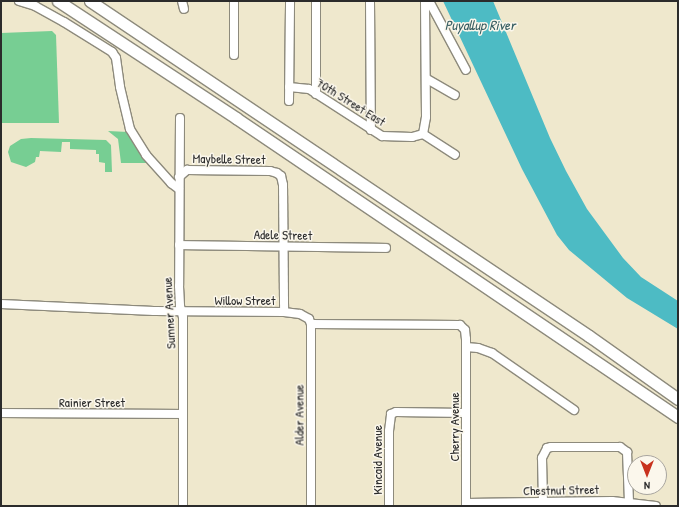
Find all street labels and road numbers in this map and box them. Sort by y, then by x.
street label: 70th Street East [313,75,389,129]
street label: Maybelle Street [192,151,266,167]
street label: Adele Street [254,227,312,243]
street label: Sumner Avenue [159,277,179,349]
street label: Willow Street [214,292,276,308]
street label: Alder Avenue [291,384,307,446]
street label: Cherry Avenue [446,392,462,462]
street label: Rainier Street [59,394,125,410]
street label: Kincaid Avenue [369,425,385,495]
street label: Chestnut Street [523,482,599,498]

